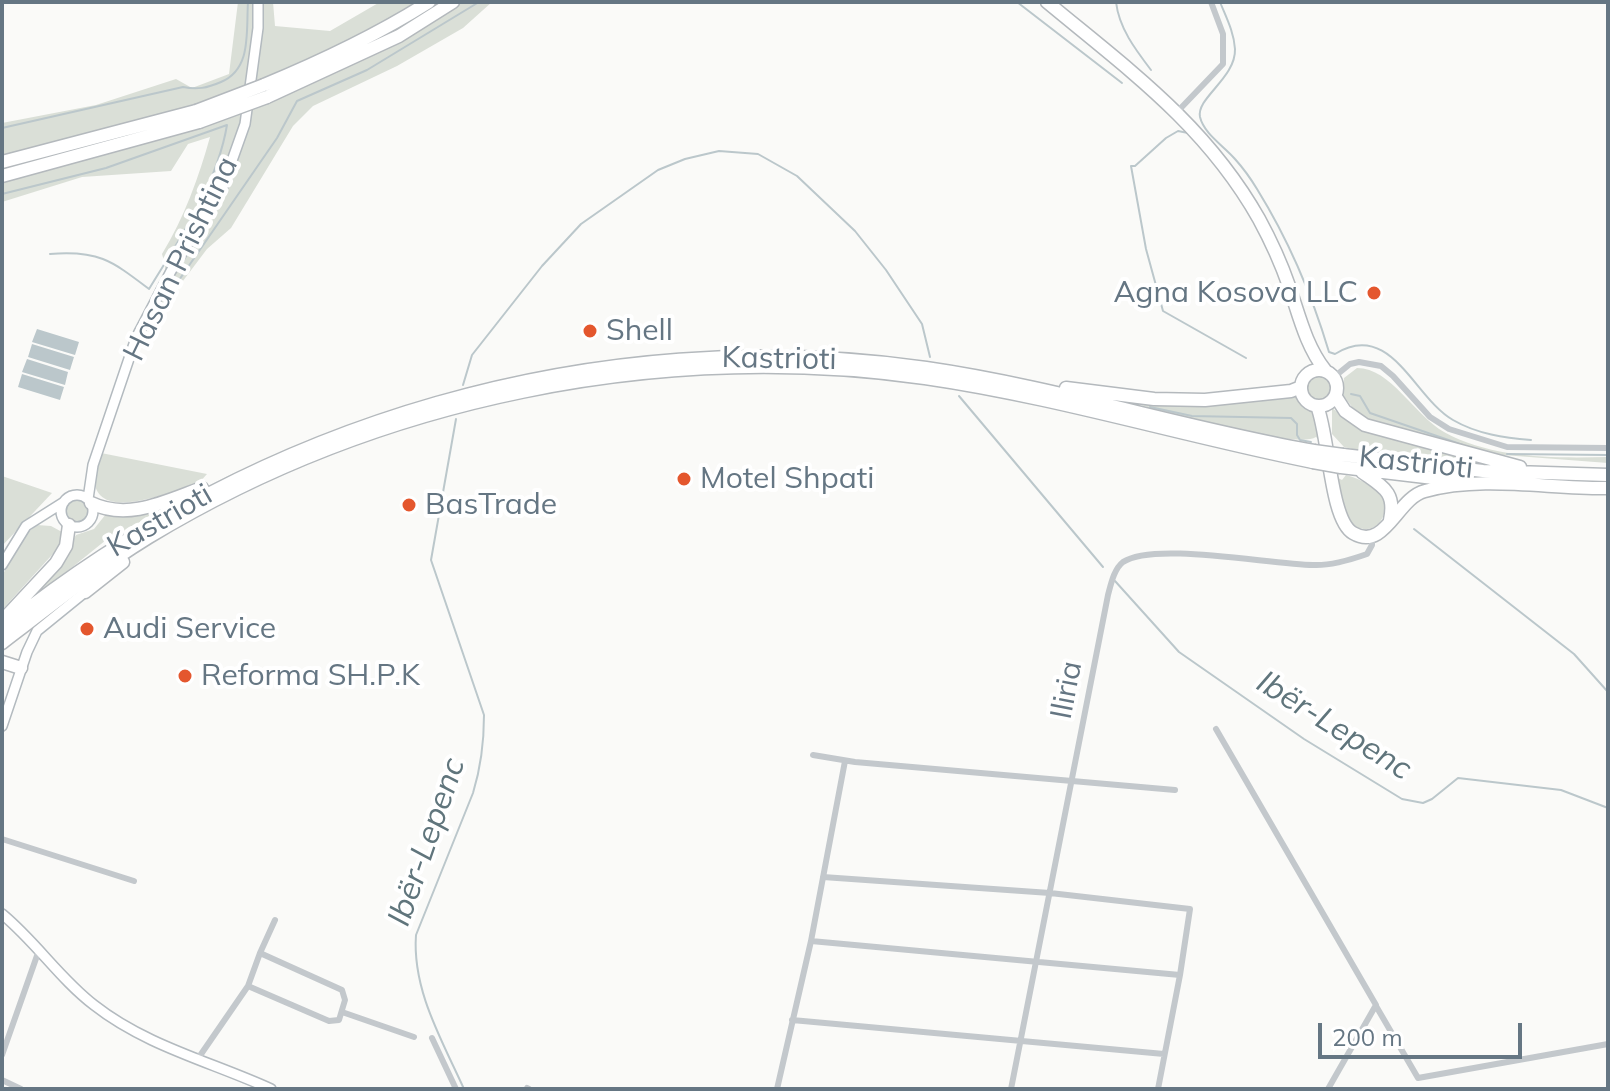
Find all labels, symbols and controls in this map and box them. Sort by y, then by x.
street label: Hasan Prishtina [116,151,246,367]
place label: Agna Kosova LLC [1113,275,1358,311]
marker: Agna Kosova LLC [1365,284,1383,302]
place label: Shell [606,313,673,349]
marker: Shell [581,322,599,340]
street label: Kastrioti [721,340,837,378]
street label: Kastrioti [1357,439,1475,487]
place label: Motel Shpati [700,461,874,497]
marker: Motel Shpati [675,470,693,488]
street label: Kastrioti [101,477,219,565]
place label: BasTrade [425,487,557,523]
marker: BasTrade [400,496,418,514]
place label: Audi Service [103,611,276,647]
marker: Audi Service [78,620,96,638]
place label: Reforma SH.P.K [201,658,420,694]
street label: Iliria [1044,658,1090,722]
water label: Ibër-Lepenc [1249,663,1419,789]
marker: Reforma SH.P.K [176,667,194,685]
water label: Ibër-Lepenc [380,753,474,931]
scale bar [1322,1007,1526,1057]
text: 200 m [1332,1022,1403,1052]

